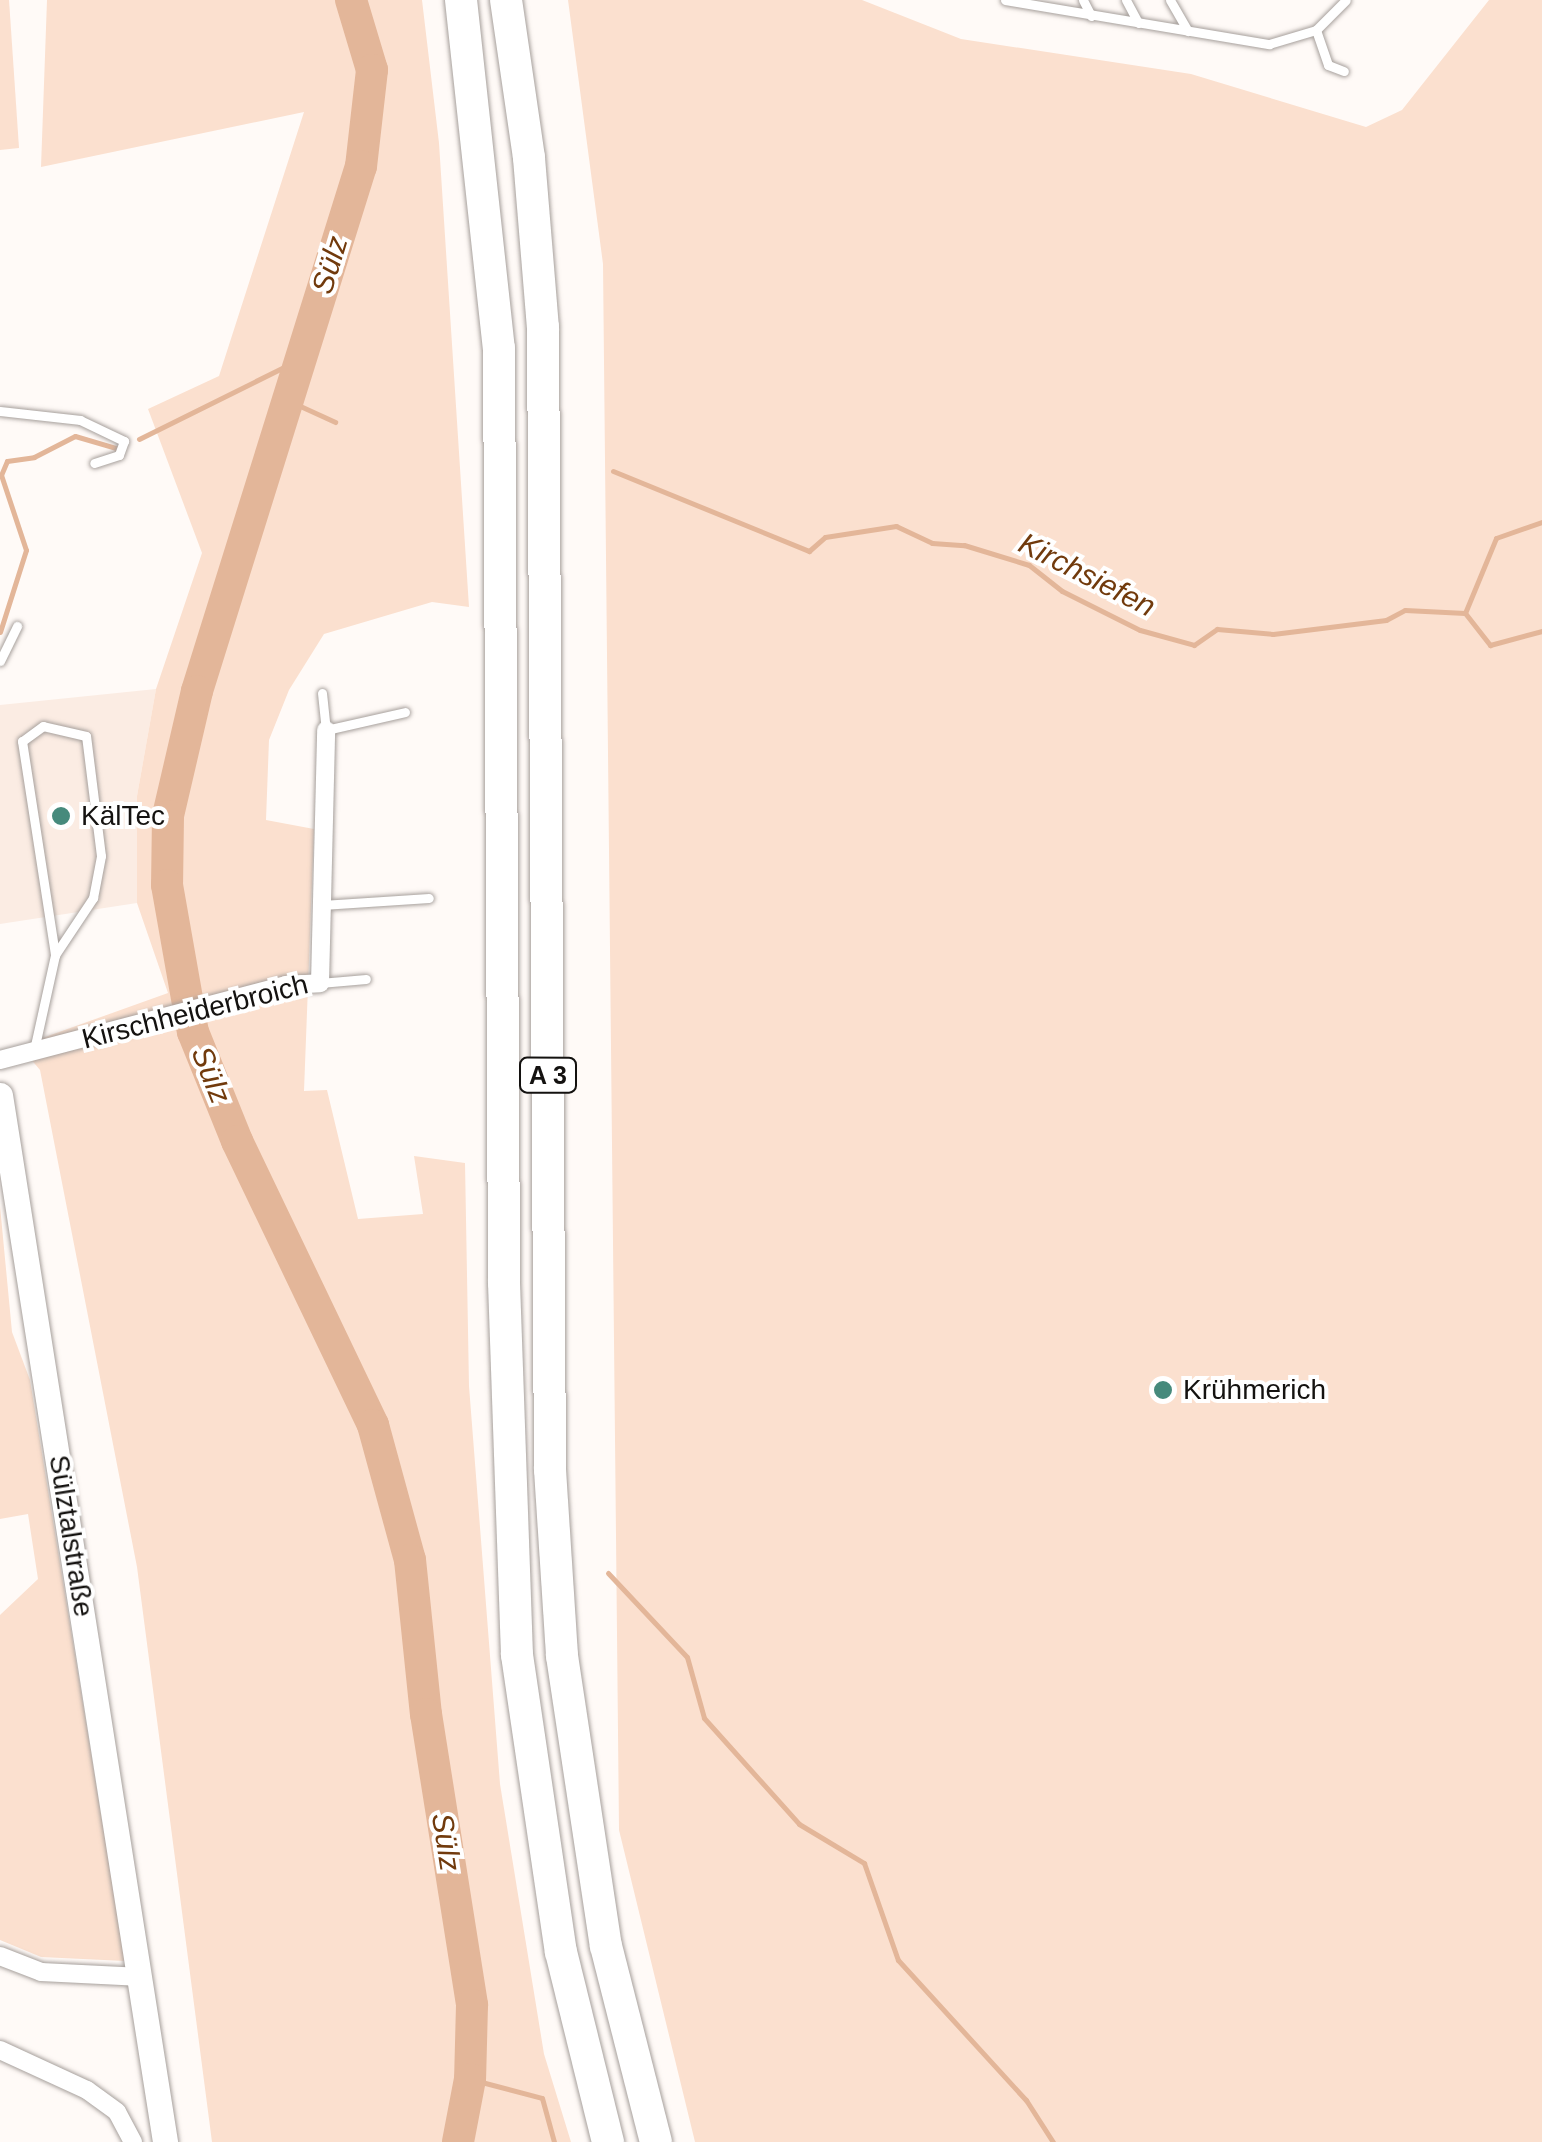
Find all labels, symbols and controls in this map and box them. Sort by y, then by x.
water label: Sülz [304,232,356,298]
water label: Kirchsiefen [1013,525,1161,625]
place label: KälTec [81,799,165,833]
marker: KälTec [50,805,72,827]
street label: Kirschheiderbroich [78,968,312,1056]
water label: Sülz [183,1041,239,1109]
road number: A 3 [518,1055,578,1095]
place label: Krühmerich [1183,1373,1326,1407]
marker: Krühmerich [1152,1379,1174,1401]
street label: Sülztalstraße [42,1453,100,1619]
water label: Sülz [424,1810,468,1874]

